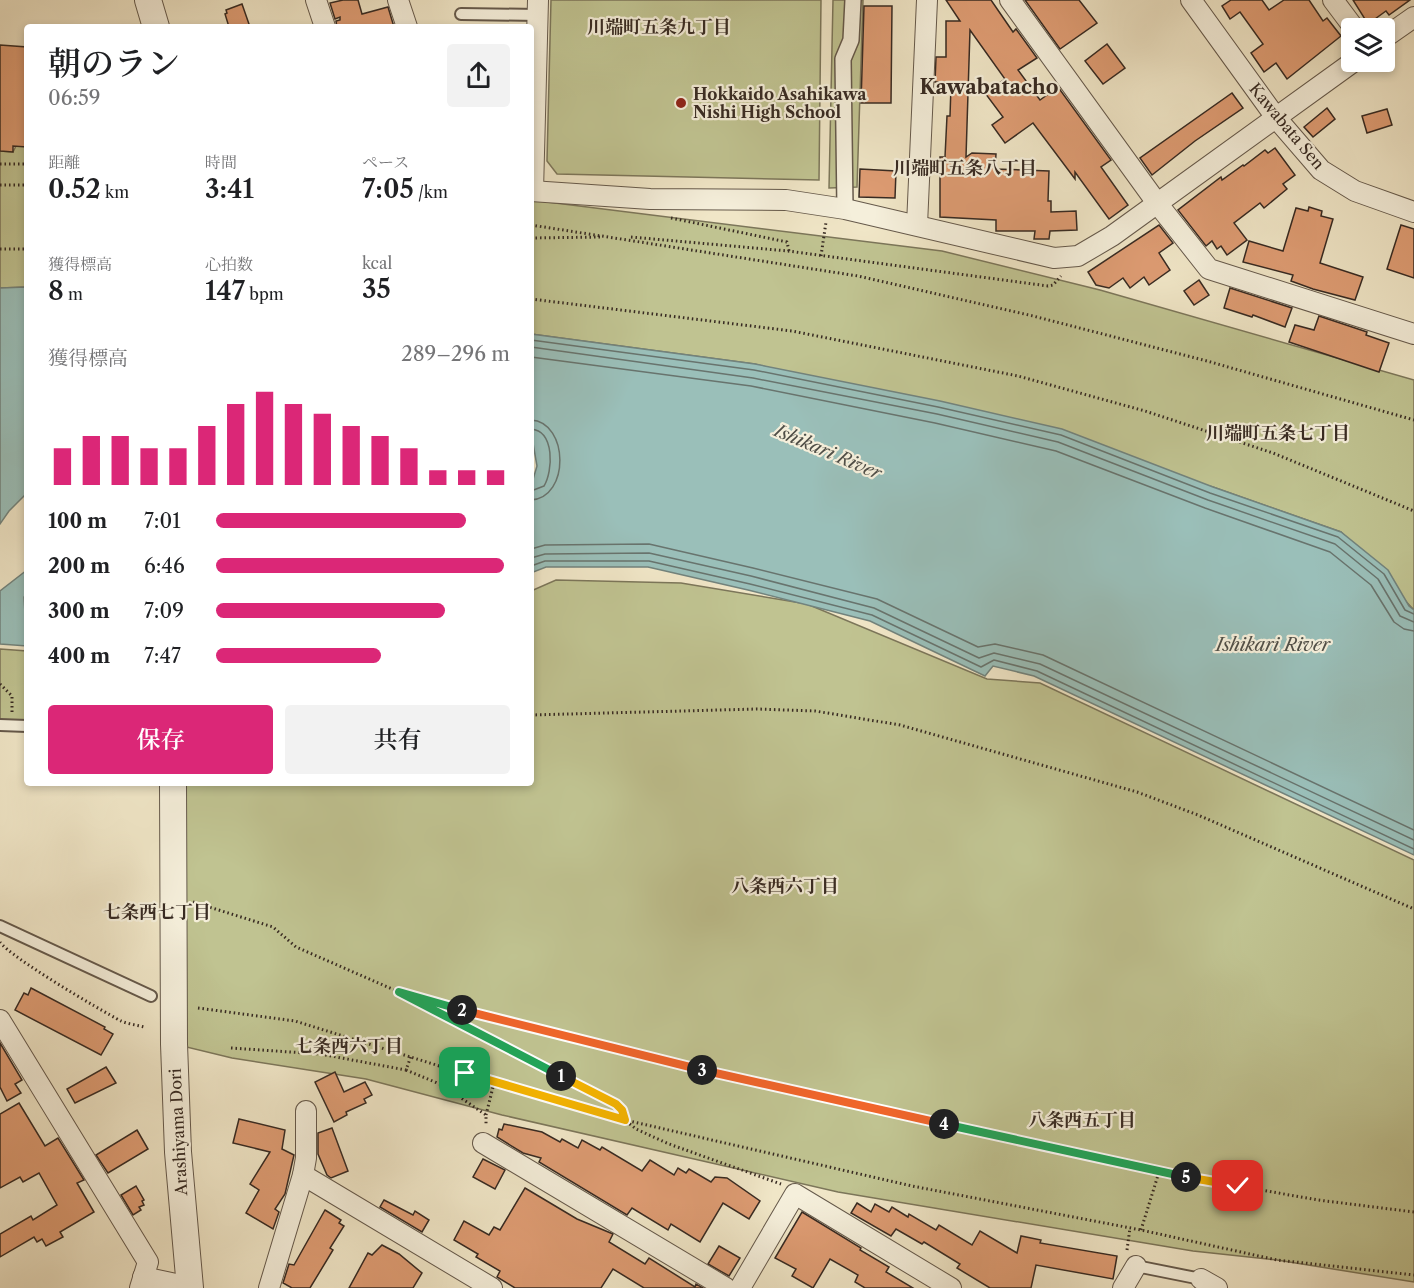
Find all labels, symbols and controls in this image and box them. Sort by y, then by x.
district label: 川端町五条九丁目 [587,16,731,38]
map controls [1341,18,1395,72]
button: layers [1341,18,1395,72]
text: 朝のラン [48,43,180,84]
button: share [447,44,510,107]
district label: Kawabatacho [920,75,1058,99]
street label: Kawabata Sen [1245,79,1329,173]
place label: Hokkaido Asahikawa Nishi High School [693,84,867,122]
text: 06:59 [48,86,101,110]
marker: Hokkaido Asahikawa Nishi High School [674,96,688,110]
text: 距離 [48,152,80,172]
text: 時間 [205,152,237,172]
text: ペース [362,152,409,172]
district label: 川端町五条八丁目 [893,157,1037,179]
text: 0.52 [48,173,101,205]
text: 3:41 [205,173,254,205]
text: 7:05 [362,173,414,205]
text: km [101,182,129,202]
text: /km [414,182,448,202]
text: kcal [362,253,392,273]
text: 獲得標高 [48,254,112,274]
text: 心拍数 [205,254,253,274]
text: 35 [362,273,391,305]
text: 8 [48,275,64,307]
text: 147 [205,275,245,307]
text: m [64,284,83,304]
text: bpm [245,284,284,304]
text: 289–296 m [401,342,510,366]
text: 獲得標高 [48,346,128,370]
water label: Ishikari River [769,419,886,485]
district label: 川端町五条七丁目 [1206,422,1350,444]
text: 100 m [48,509,107,533]
text: 7:01 [144,509,181,533]
text: 200 m [48,554,110,578]
text: 6:46 [144,554,185,578]
text: 300 m [48,599,110,623]
text: 7:09 [144,599,184,623]
water label: Ishikari River [1214,634,1332,656]
text: 400 m [48,644,110,668]
text: 7:47 [144,644,181,668]
button: 保存 [48,705,273,774]
button: 共有 [285,705,510,774]
district label: 八条西六丁目 [731,875,839,897]
district label: 七条西七丁目 [103,901,211,923]
pin: 2 [447,995,477,1025]
text: 2 [457,1000,467,1020]
district label: 七条西六丁目 [295,1035,403,1057]
pin [439,1047,490,1098]
pin: 3 [687,1055,717,1085]
icon: arrive [448,1056,481,1089]
text: 3 [697,1060,707,1080]
pin: 1 [546,1061,576,1091]
text: 1 [557,1066,565,1086]
street label: Arashiyama Dori [165,1068,191,1197]
pin: 4 [929,1109,959,1139]
district label: 八条西五丁目 [1028,1109,1136,1131]
text: 4 [939,1114,949,1134]
pin [1212,1160,1263,1211]
pin: 5 [1171,1162,1201,1192]
text: 5 [1182,1167,1190,1187]
icon: check [1221,1169,1254,1202]

